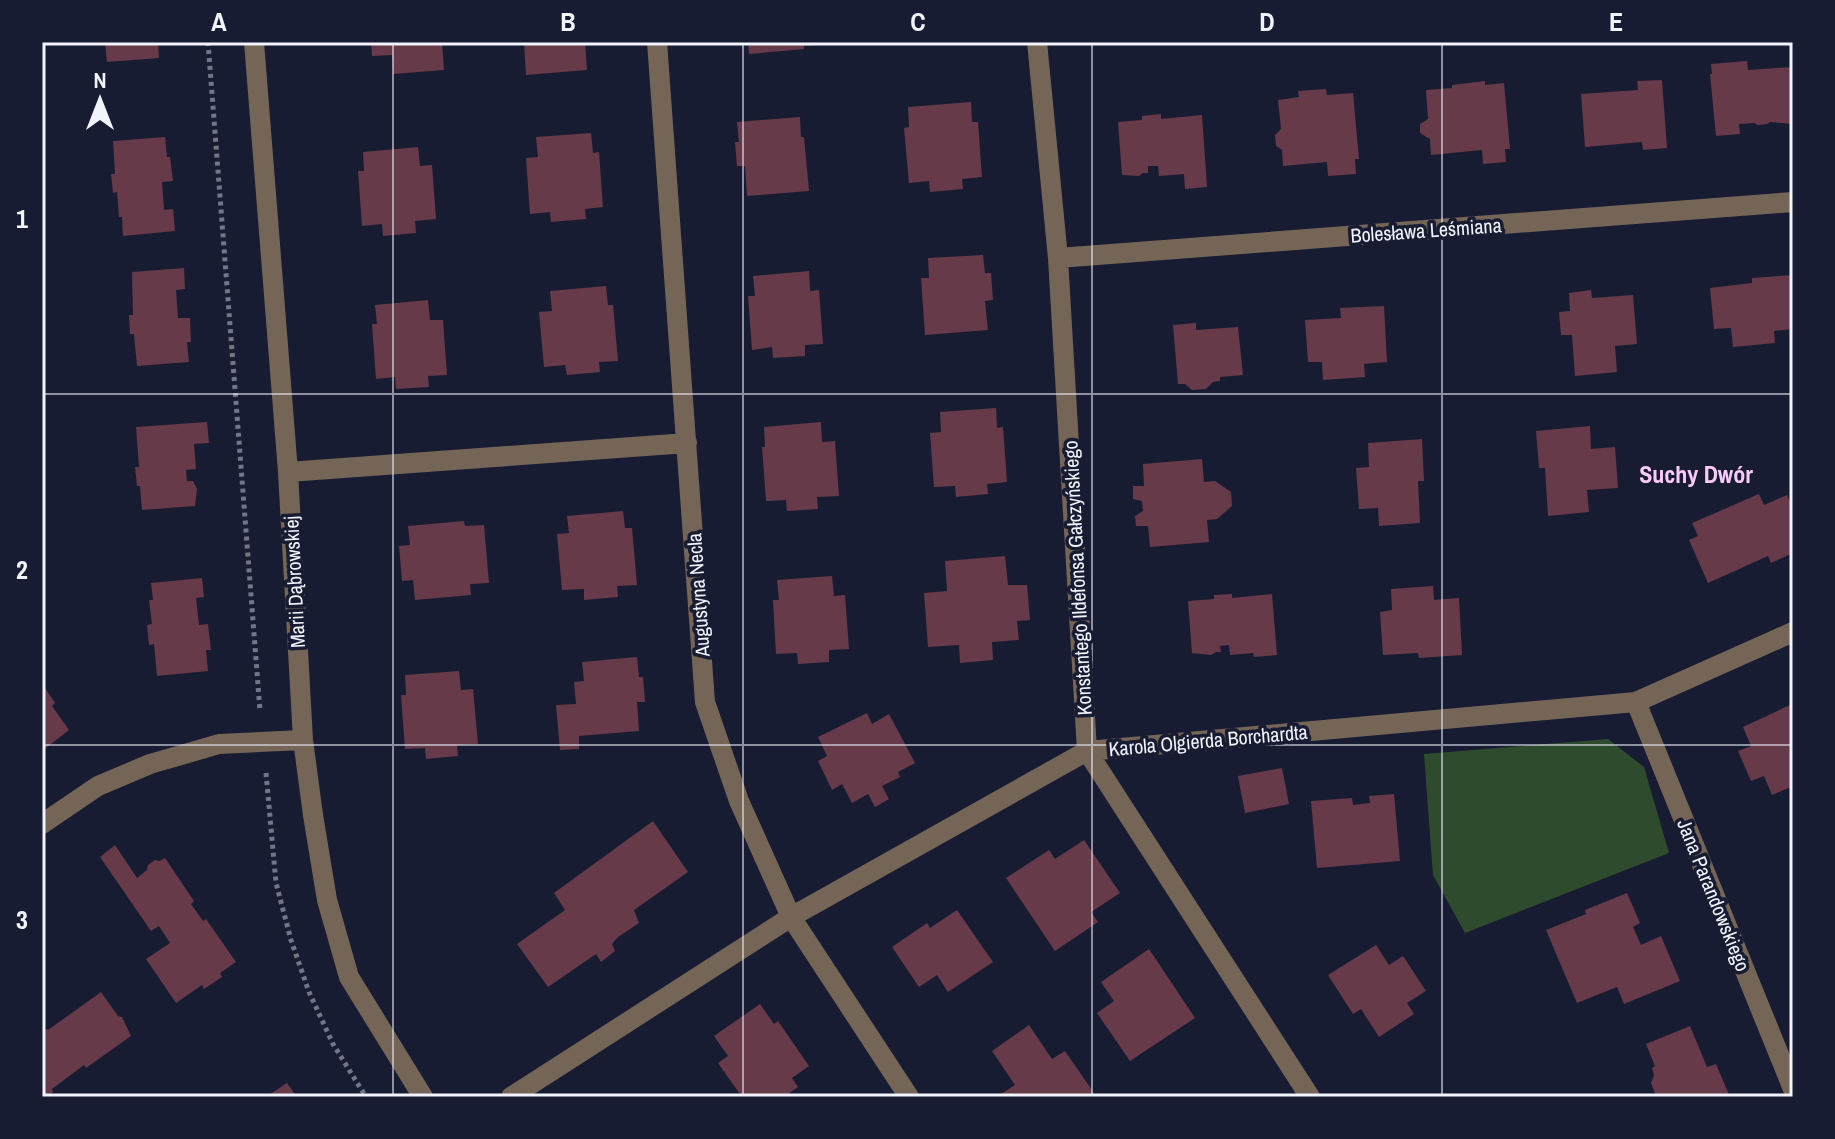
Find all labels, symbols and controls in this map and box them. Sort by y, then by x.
text: A [211,4,227,39]
text: B [560,4,576,39]
text: C [910,4,926,39]
text: D [1259,4,1275,39]
text: E [1609,4,1623,39]
north arrow [60,60,140,140]
text: N [93,65,107,95]
text: 1 [16,201,28,236]
street label: Bolesława Leśmiana [1350,211,1502,249]
street label: Konstantego Ildefonsa Gałczyńskiego [1056,440,1098,716]
district label: Suchy Dwór [1639,458,1753,490]
street label: Marii Dąbrowskiej [277,515,311,649]
street label: Augustyna Necla [680,532,716,659]
text: 2 [16,552,28,587]
street label: Karola Olgierda Borchardta [1107,718,1309,762]
street label: Jana Parandowskiego [1671,815,1757,975]
text: 3 [16,902,28,937]

